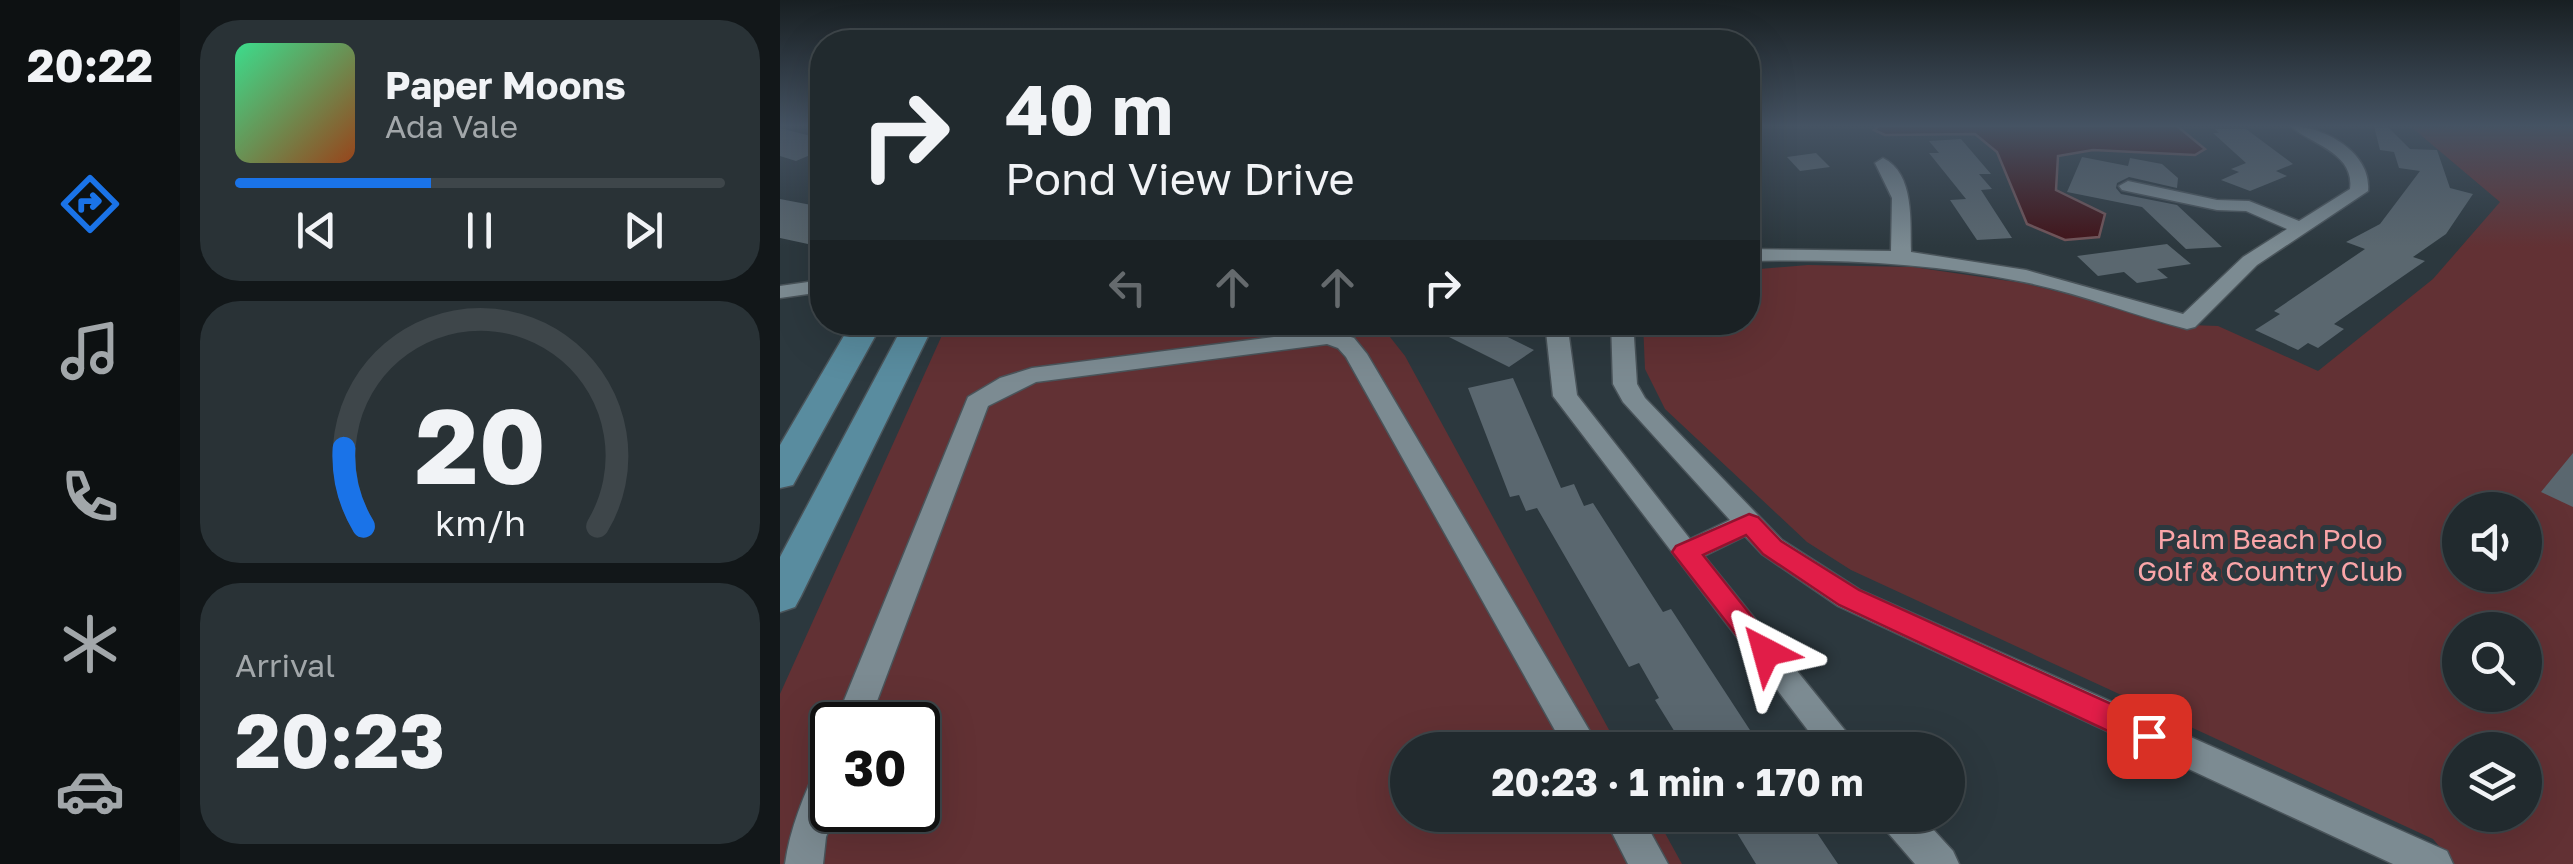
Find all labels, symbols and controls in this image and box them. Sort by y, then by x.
text: 20:22 [27,38,153,92]
text: Paper Moons [385,62,626,107]
text: 40 m [1005,66,1173,150]
icon: right [840,70,970,200]
text: Ada Vale [385,107,518,145]
text: Pond View Drive [1005,151,1355,205]
icon: directions [55,169,125,239]
icon: previous [289,203,344,258]
icon: pause [452,203,507,258]
icon: next [616,203,671,258]
icon: left [1100,260,1155,315]
icon: ahead [1205,260,1260,315]
icon: ahead [1310,260,1365,315]
icon: right [1415,260,1470,315]
icon: music [55,316,125,386]
text: 20 [414,382,546,507]
icon: phone [55,462,125,532]
map controls [2442,492,2542,832]
button: sound [2442,492,2542,592]
text: km/h [435,501,525,544]
park label: Palm Beach Polo Golf & Country Club [2137,522,2403,587]
position arrow [1714,600,1818,704]
icon: climate [55,609,125,679]
button: search [2442,612,2542,712]
text: Arrival [235,646,335,684]
text: 20:23 [235,694,445,785]
pin [2107,694,2192,779]
speed limit sign: 30 [810,702,940,832]
icon: arrive [2122,709,2177,764]
button: layers [2442,732,2542,832]
icon: car [55,756,125,826]
text: 20:23 · 1 min · 170 m [1491,759,1864,804]

